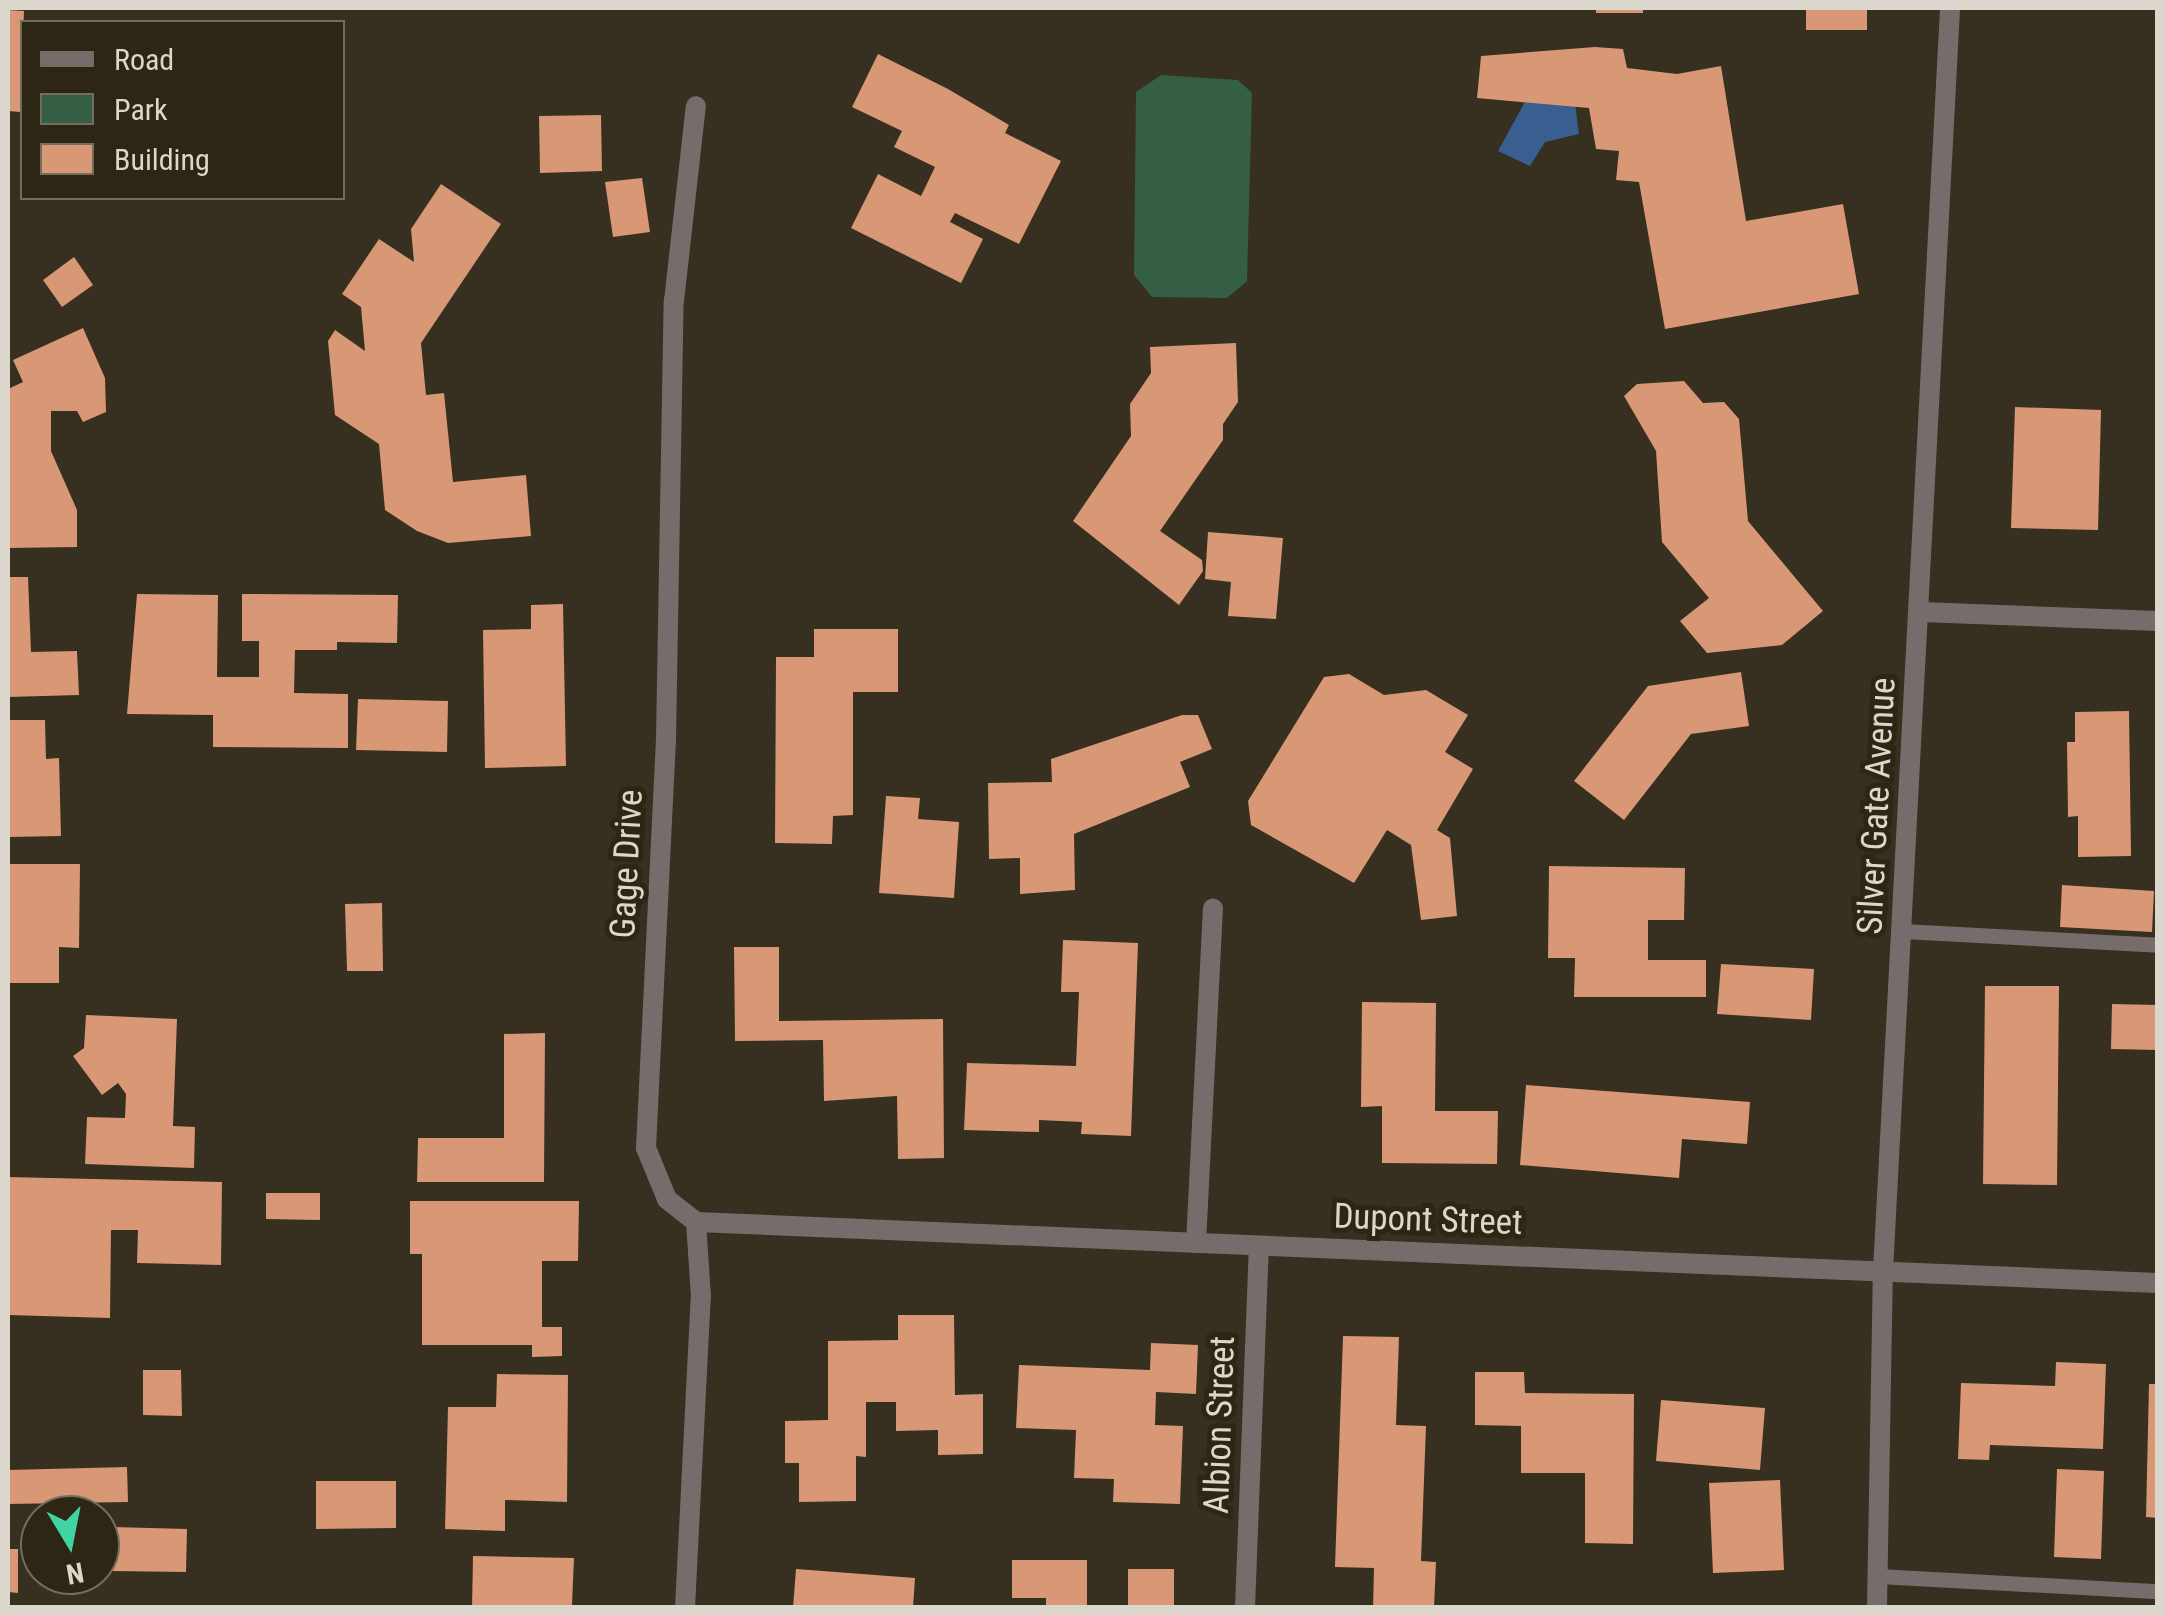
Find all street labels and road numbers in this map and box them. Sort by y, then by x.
street label: Silver Gate Avenue [1849,677,1905,935]
street label: Gage Drive [602,789,652,939]
street label: Dupont Street [1333,1196,1523,1244]
street label: Albion Street [1196,1335,1244,1515]

